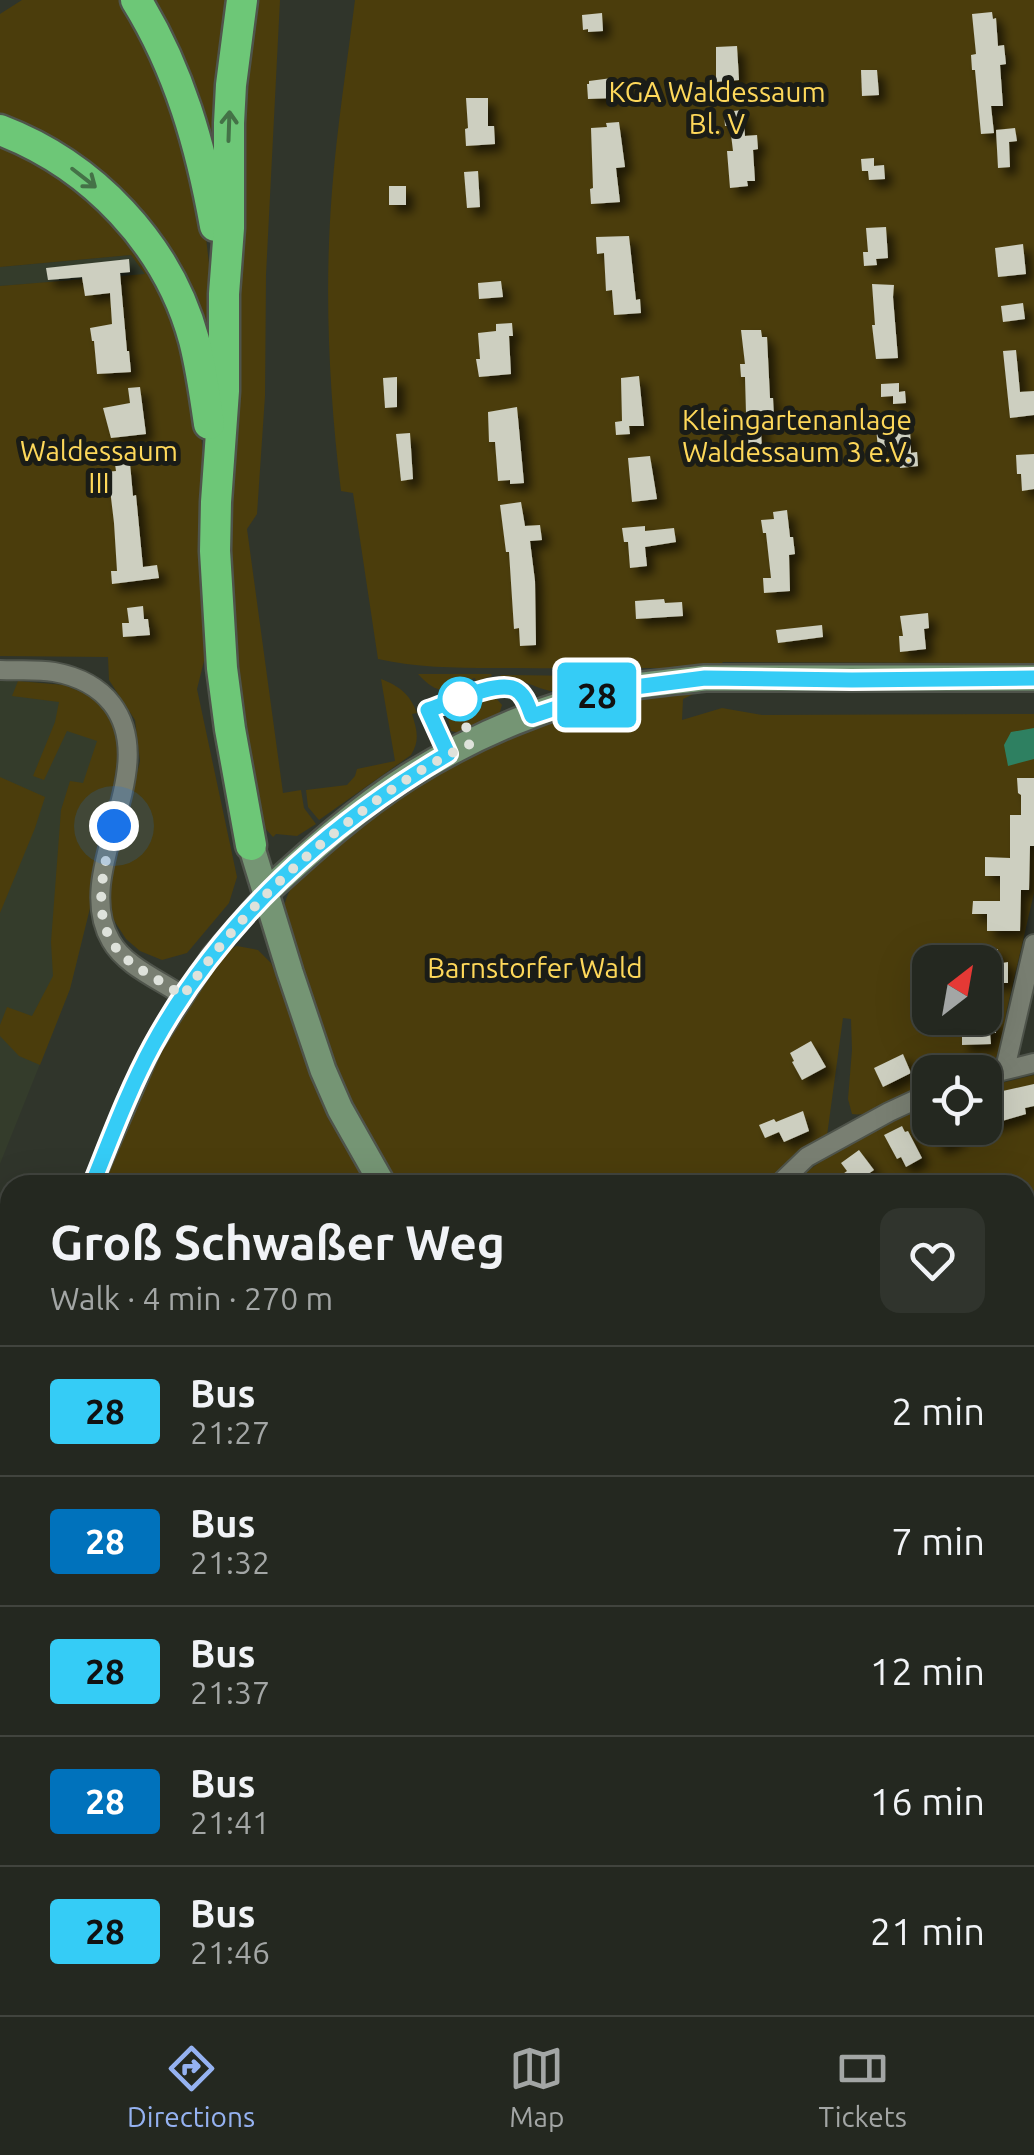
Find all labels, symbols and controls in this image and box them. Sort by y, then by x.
park label: KGA Waldessaum Bl. V [608,76,826,139]
one-way arrow [219,111,238,143]
one-way arrow [71,167,97,189]
park label: Kleingartenanlage Waldessaum 3 e.V. [682,404,912,467]
park label: Waldessaum III [20,435,178,498]
line badge: 28 [552,662,642,728]
text: 28 [577,675,617,715]
unlabelled marker [439,678,481,720]
your location [89,801,139,851]
north arrow [912,945,1002,1035]
map controls [912,945,1002,1145]
park label: Barnstorfer Wald [427,952,643,983]
button: locate [912,1055,1002,1145]
button: heart [880,1208,985,1313]
text: Groß Schwaßer Weg [50,1215,505,1269]
text: Walk · 4 min · 270 m [50,1280,333,1316]
text: Bus [190,1372,255,1414]
text: 2 min [891,1390,985,1432]
text: 28 [85,1391,125,1431]
text: 21:27 [190,1414,270,1450]
text: Bus [190,1502,255,1544]
text: 7 min [891,1520,985,1562]
text: 28 [85,1521,125,1561]
text: 21:32 [190,1544,270,1580]
text: Bus [190,1632,255,1674]
text: 12 min [870,1650,985,1692]
text: 28 [85,1651,125,1691]
text: 21:37 [190,1674,270,1710]
text: Bus [190,1762,255,1804]
text: 16 min [870,1780,985,1822]
text: 28 [85,1781,125,1821]
text: 21:41 [190,1804,270,1840]
text: Bus [190,1892,255,1934]
text: 21 min [870,1910,985,1952]
text: 28 [85,1911,125,1951]
text: 21:46 [190,1934,270,1970]
tab: Directions [127,2041,255,2132]
tab: Map [509,2041,564,2132]
tab: Tickets [819,2041,907,2132]

